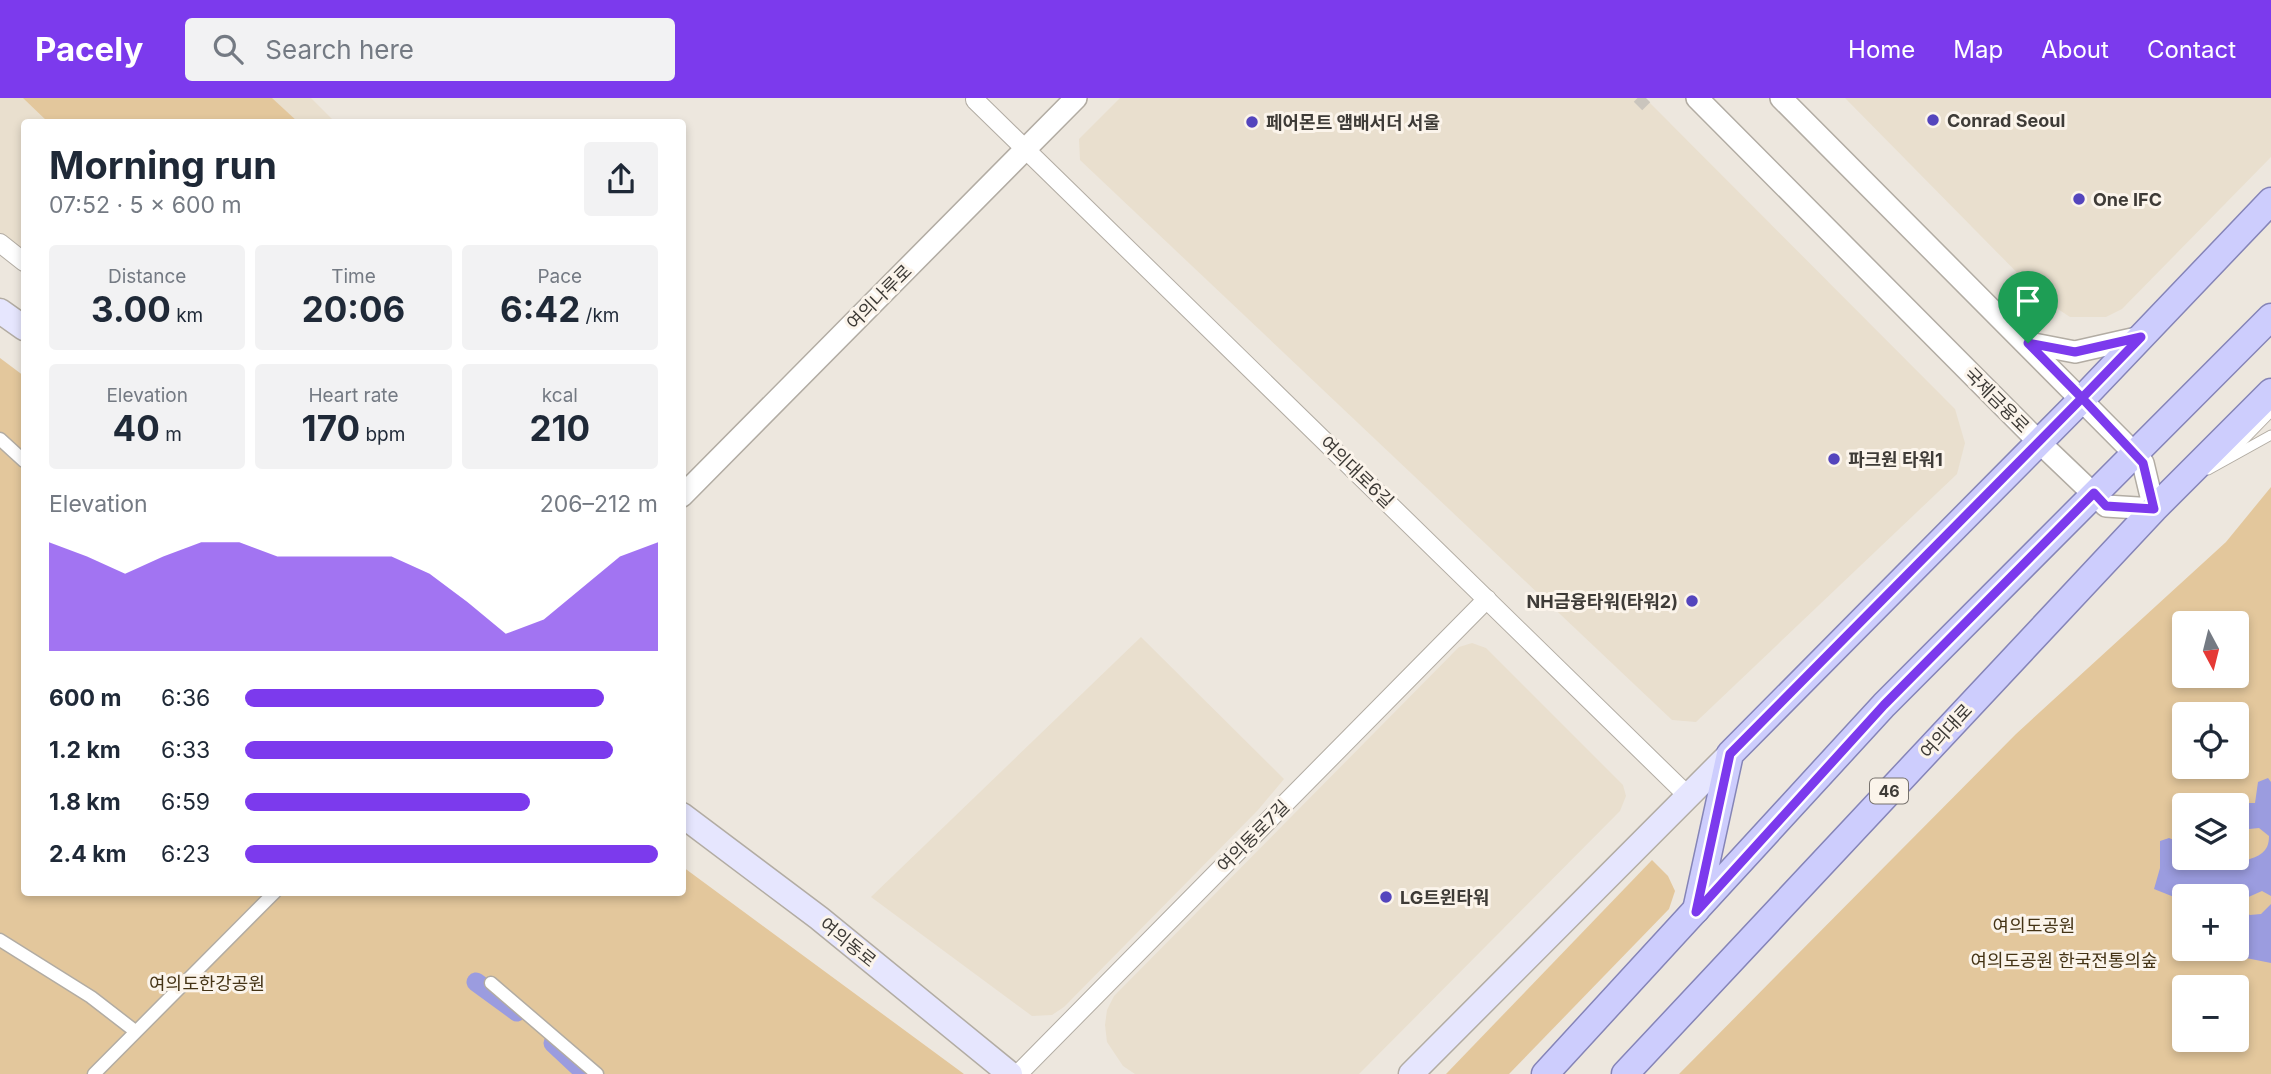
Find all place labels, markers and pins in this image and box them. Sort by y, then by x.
place label: Conrad Seoul [1947,110,2065,131]
place label: 페어몬트 앰배서더 서울 [1266,112,1440,133]
marker: Conrad Seoul [1925,112,1941,128]
marker: 페어몬트 앰배서더 서울 [1244,114,1260,130]
place label: One IFC [2093,189,2162,210]
marker: One IFC [2071,191,2087,207]
pin [1998,271,2058,343]
place label: 파크원 타워1 [1848,449,1943,470]
marker: 파크원 타워1 [1826,451,1842,467]
place label: NH금융타워(타워2) [1527,591,1678,612]
marker: NH금융타워(타워2) [1684,593,1700,609]
place label: LG트윈타워 [1400,887,1489,908]
marker: LG트윈타워 [1378,889,1394,905]

